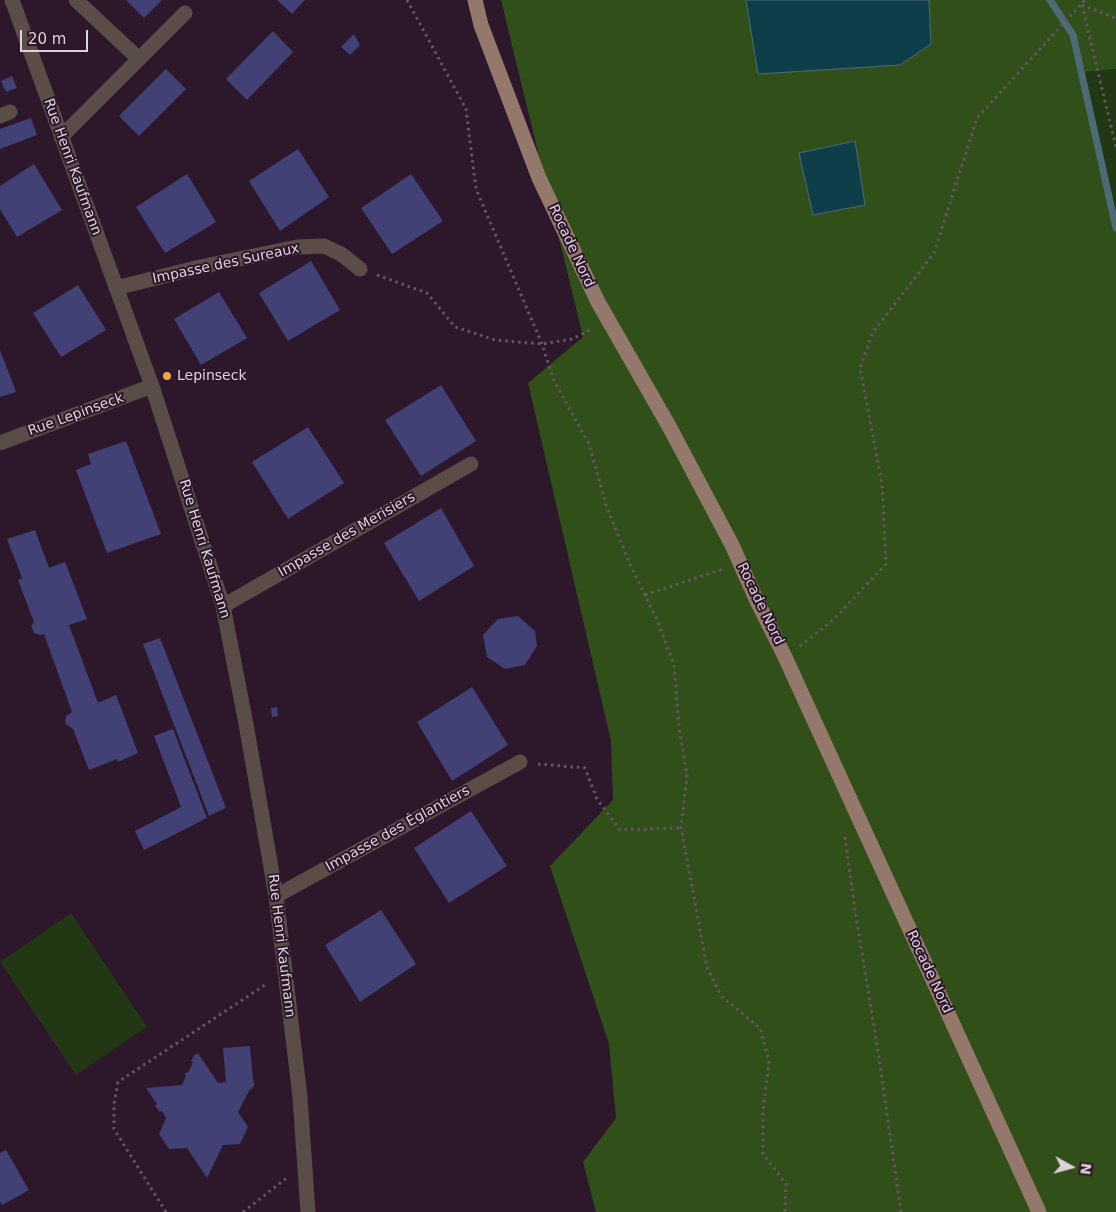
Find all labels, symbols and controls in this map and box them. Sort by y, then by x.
scale bar [22,20,90,52]
text: 20 m [28,30,66,48]
street label: Rue Henri Kaufmann [39,96,105,238]
street label: Rocade Nord [545,202,597,290]
street label: Impasse des Sureaux [151,240,301,288]
place label: Lepinseck [177,368,247,384]
marker: Lepinseck [161,370,173,382]
street label: Rue Lepinseck [26,390,126,440]
street label: Rue Henri Kaufmann [175,477,233,621]
street label: Impasse des Merisiers [276,489,418,581]
street label: Rocade Nord [733,560,787,648]
street label: Impasse des Églantiers [323,782,473,876]
street label: Rue Henri Kaufmann [264,873,298,1019]
street label: Rocade Nord [903,928,955,1016]
north arrow [1046,1142,1096,1192]
text: N [1077,1162,1095,1176]

